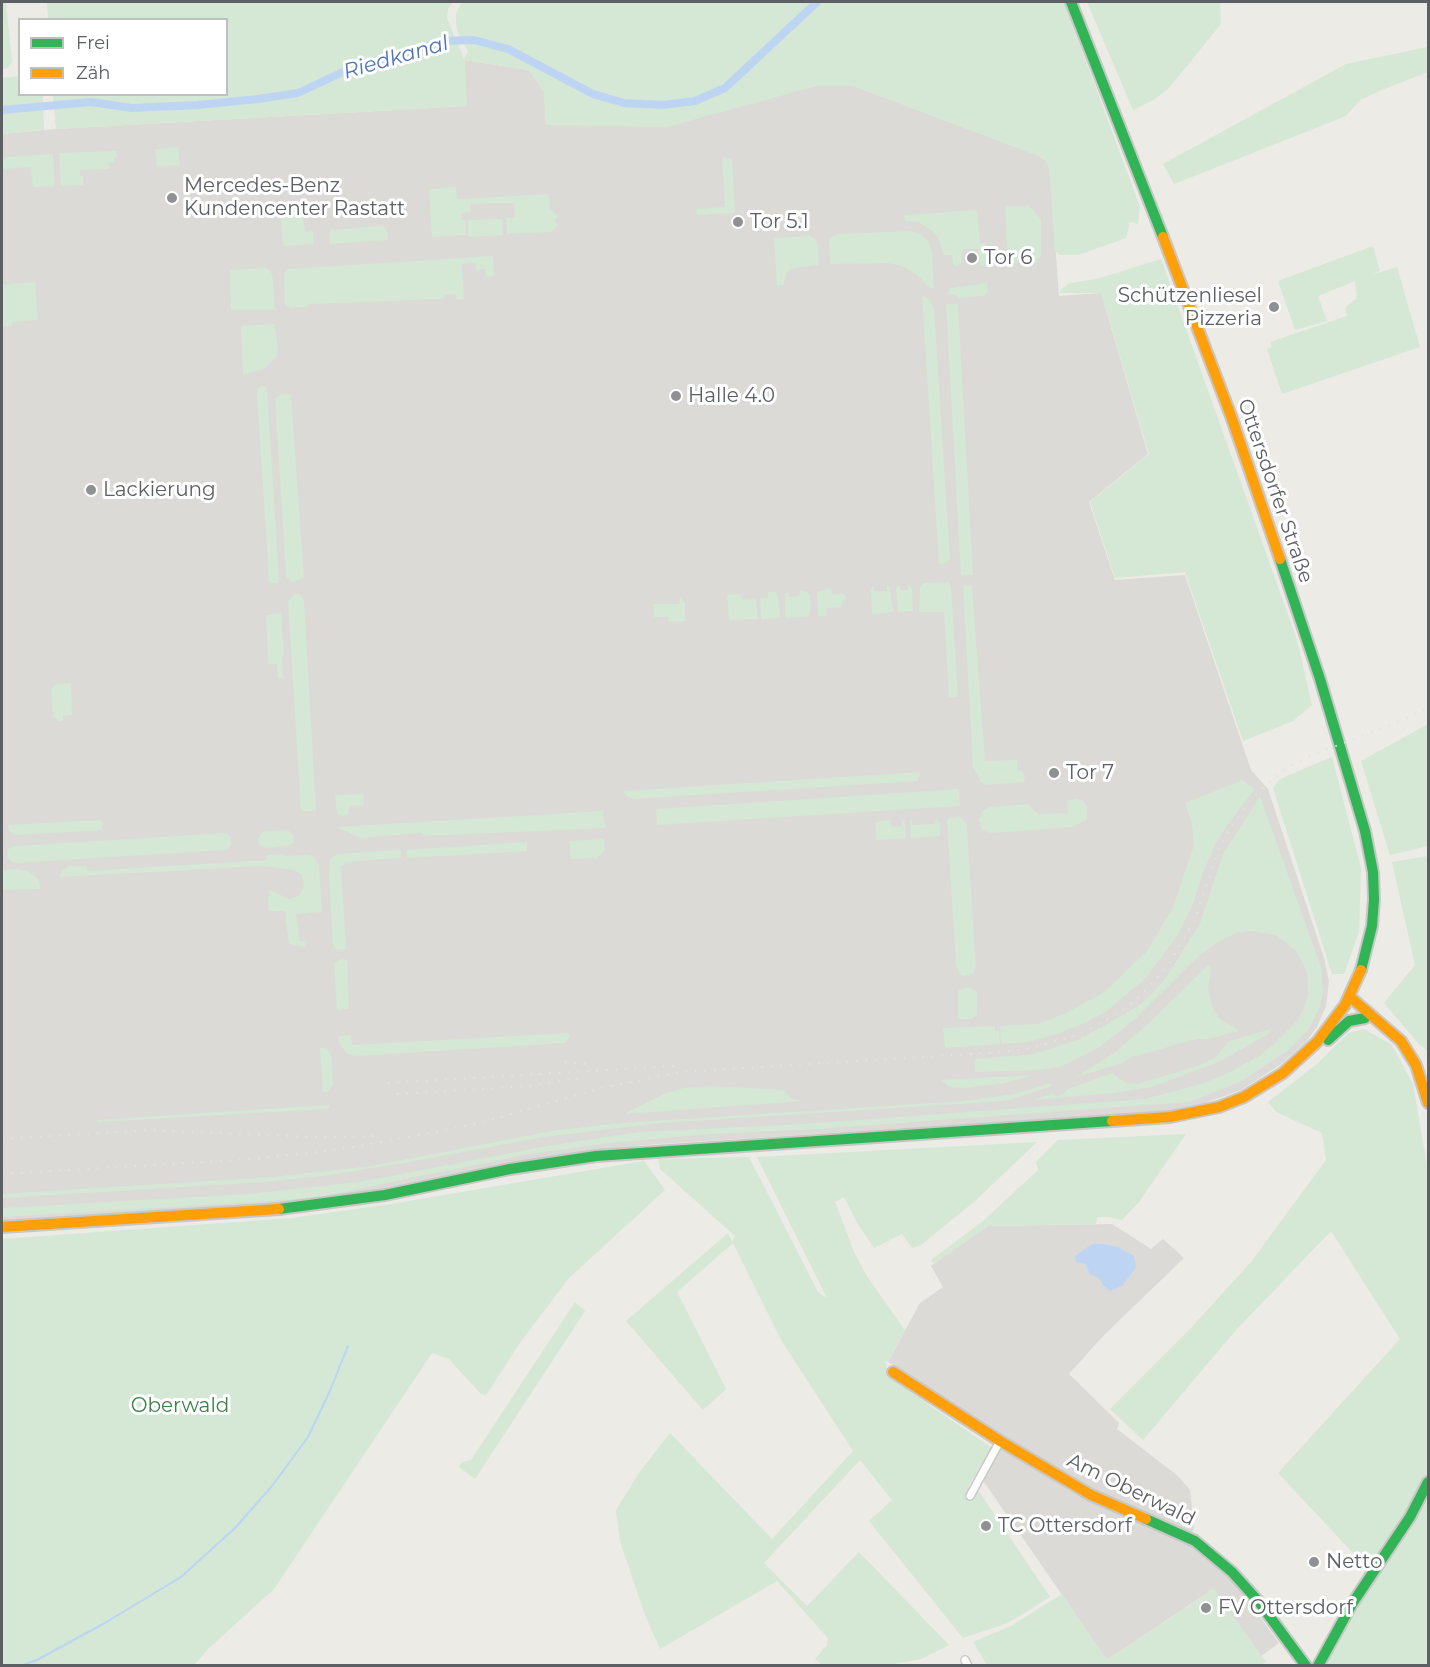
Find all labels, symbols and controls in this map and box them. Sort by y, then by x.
legend [18,18,228,96]
water label: Riedkanal [341,31,451,85]
text: Frei [76,32,110,54]
text: Zäh [76,62,111,84]
place label: Mercedes-Benz Kundencenter Rastatt [184,174,405,221]
marker: Mercedes-Benz Kundencenter Rastatt [165,191,179,205]
place label: Tor 5.1 [750,210,809,234]
marker: Tor 5.1 [731,215,745,229]
place label: Tor 6 [984,246,1032,270]
marker: Tor 6 [965,251,979,265]
place label: Schützenliesel Pizzeria [1118,284,1262,331]
marker: Schützenliesel Pizzeria [1267,300,1281,314]
place label: Halle 4.0 [688,384,775,408]
marker: Halle 4.0 [669,389,683,403]
street label: Ottersdorfer Straße [1232,396,1318,586]
place label: Lackierung [103,478,216,502]
marker: Lackierung [84,483,98,497]
place label: Tor 7 [1066,761,1114,785]
marker: Tor 7 [1047,766,1061,780]
park label: Oberwald [131,1394,229,1418]
street label: Am Oberwald [1063,1449,1199,1531]
place label: TC Ottersdorf [998,1514,1132,1538]
marker: TC Ottersdorf [979,1519,993,1533]
place label: Netto [1326,1550,1382,1574]
marker: Netto [1307,1555,1321,1569]
place label: FV Ottersdorf [1218,1596,1353,1620]
marker: FV Ottersdorf [1199,1601,1213,1615]

